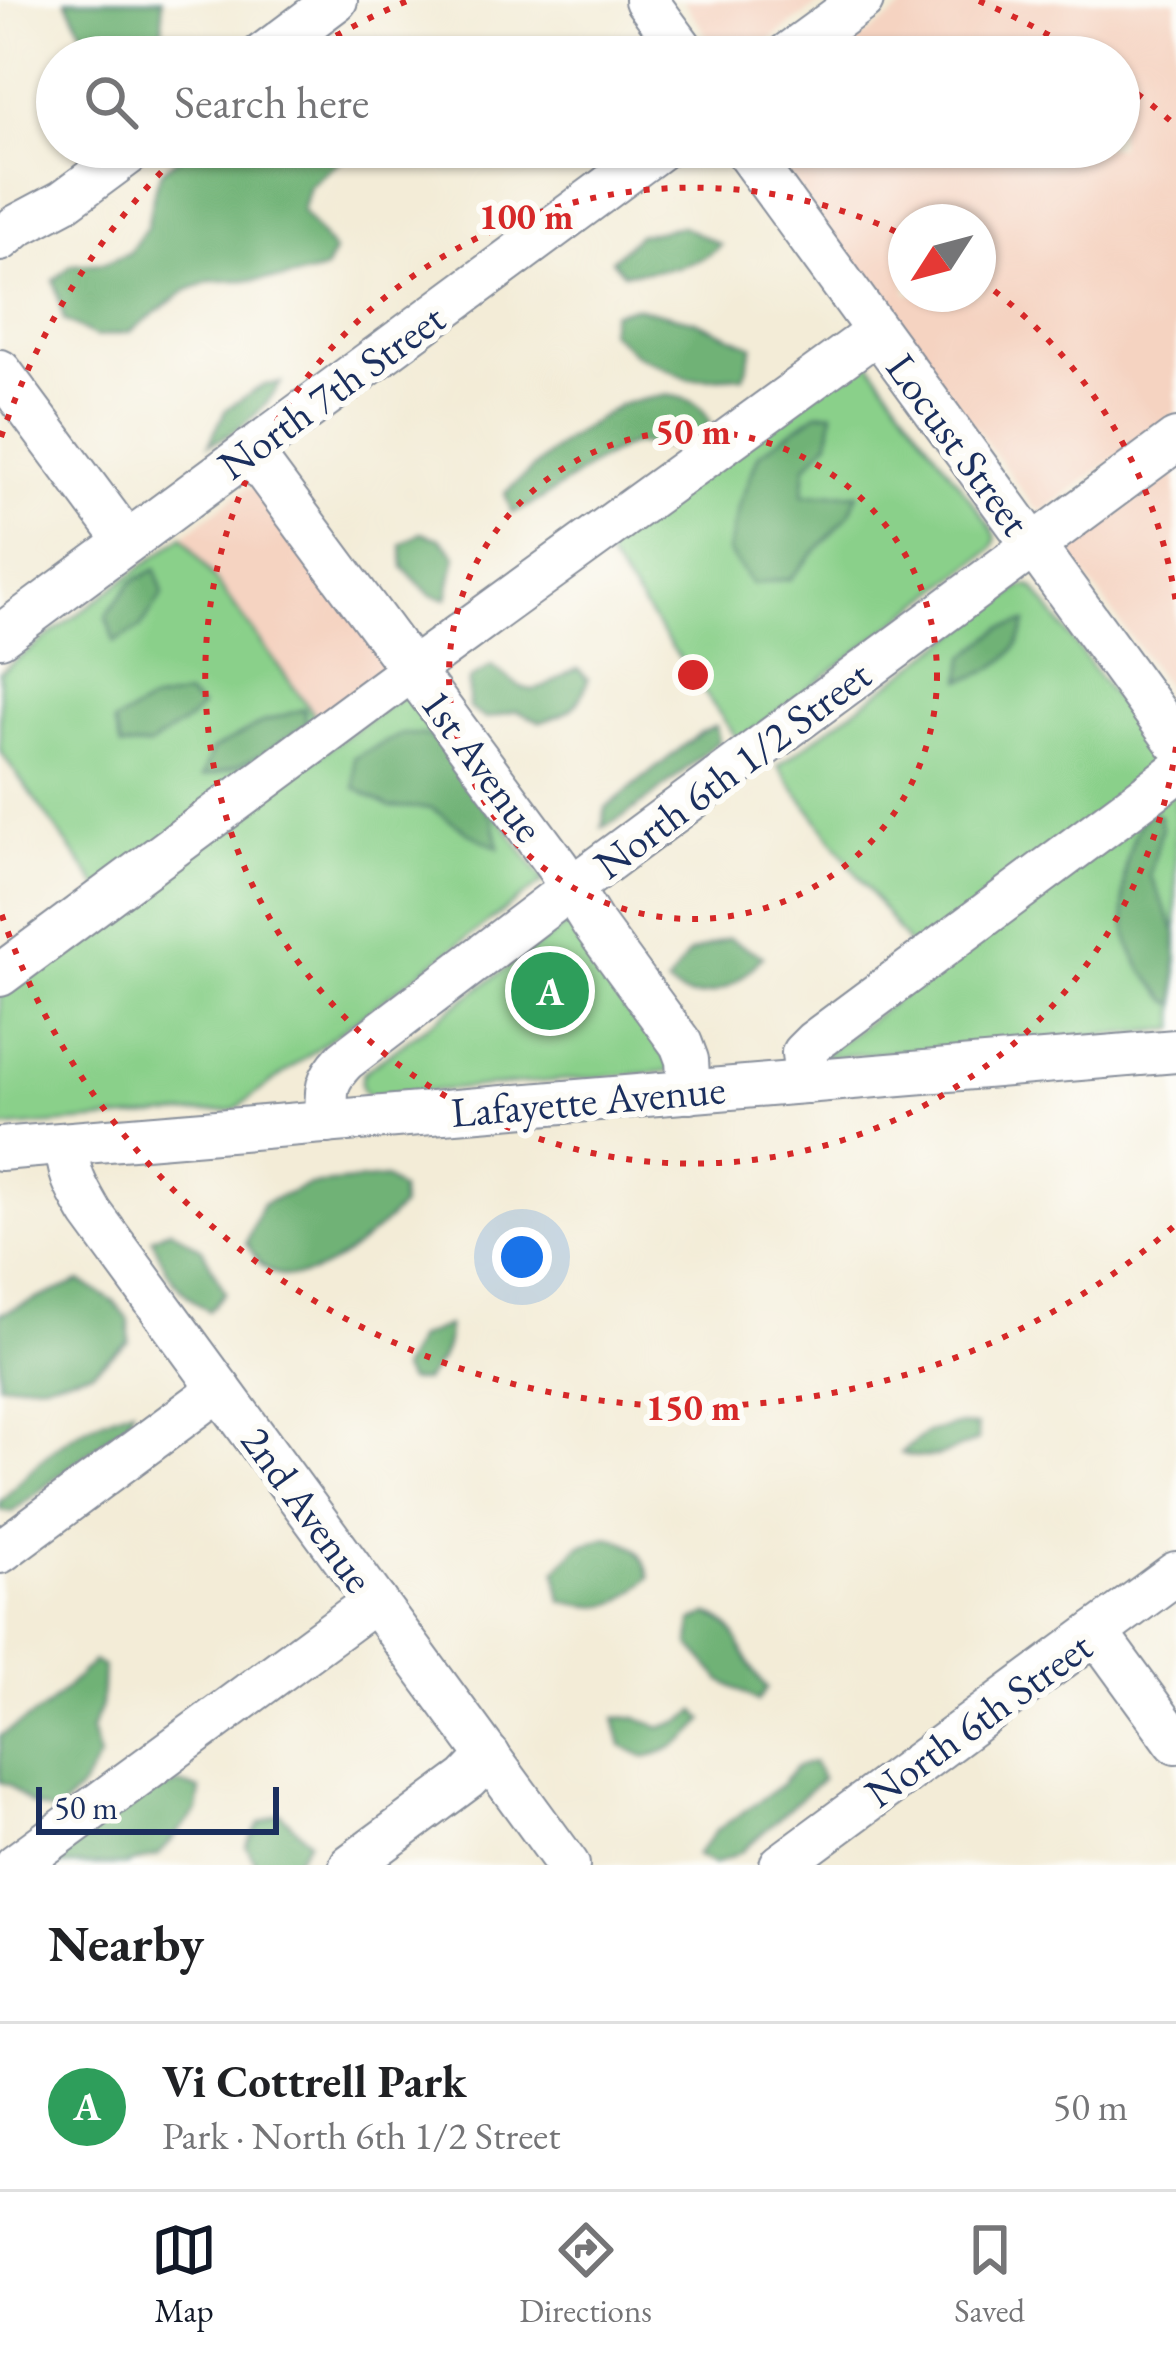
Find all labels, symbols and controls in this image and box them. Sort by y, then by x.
search box [36,36,1140,168]
icon: search [78,69,144,135]
text: Search here [174,73,369,131]
text: 100 m [479,193,573,240]
north arrow [888,204,996,312]
street label: North 7th Street [207,291,455,492]
street label: Locust Street [874,342,1043,546]
text: 50 m [655,408,731,455]
street label: North 6th 1/2 Street [583,647,882,891]
centre of rings [672,654,714,696]
street label: 1st Avenue [409,678,557,853]
pin: A [511,946,589,1036]
street label: Lafayette Avenue [448,1061,728,1140]
your location [492,1227,552,1287]
text: 150 m [646,1384,740,1431]
street label: 2nd Avenue [229,1415,386,1603]
street label: North 6th Street [854,1619,1102,1820]
scale bar [36,1781,279,1834]
text: 50 m [54,1786,118,1829]
text: Nearby [48,1910,204,1976]
text: Vi Cottrell Park [162,2052,467,2110]
text: A [73,2081,101,2132]
text: 50 m [1052,2081,1128,2132]
text: Park · North 6th 1/2 Street [162,2110,561,2161]
tab: Map [151,2217,217,2332]
tab: Directions [519,2217,652,2332]
tab: Saved [954,2217,1025,2332]

